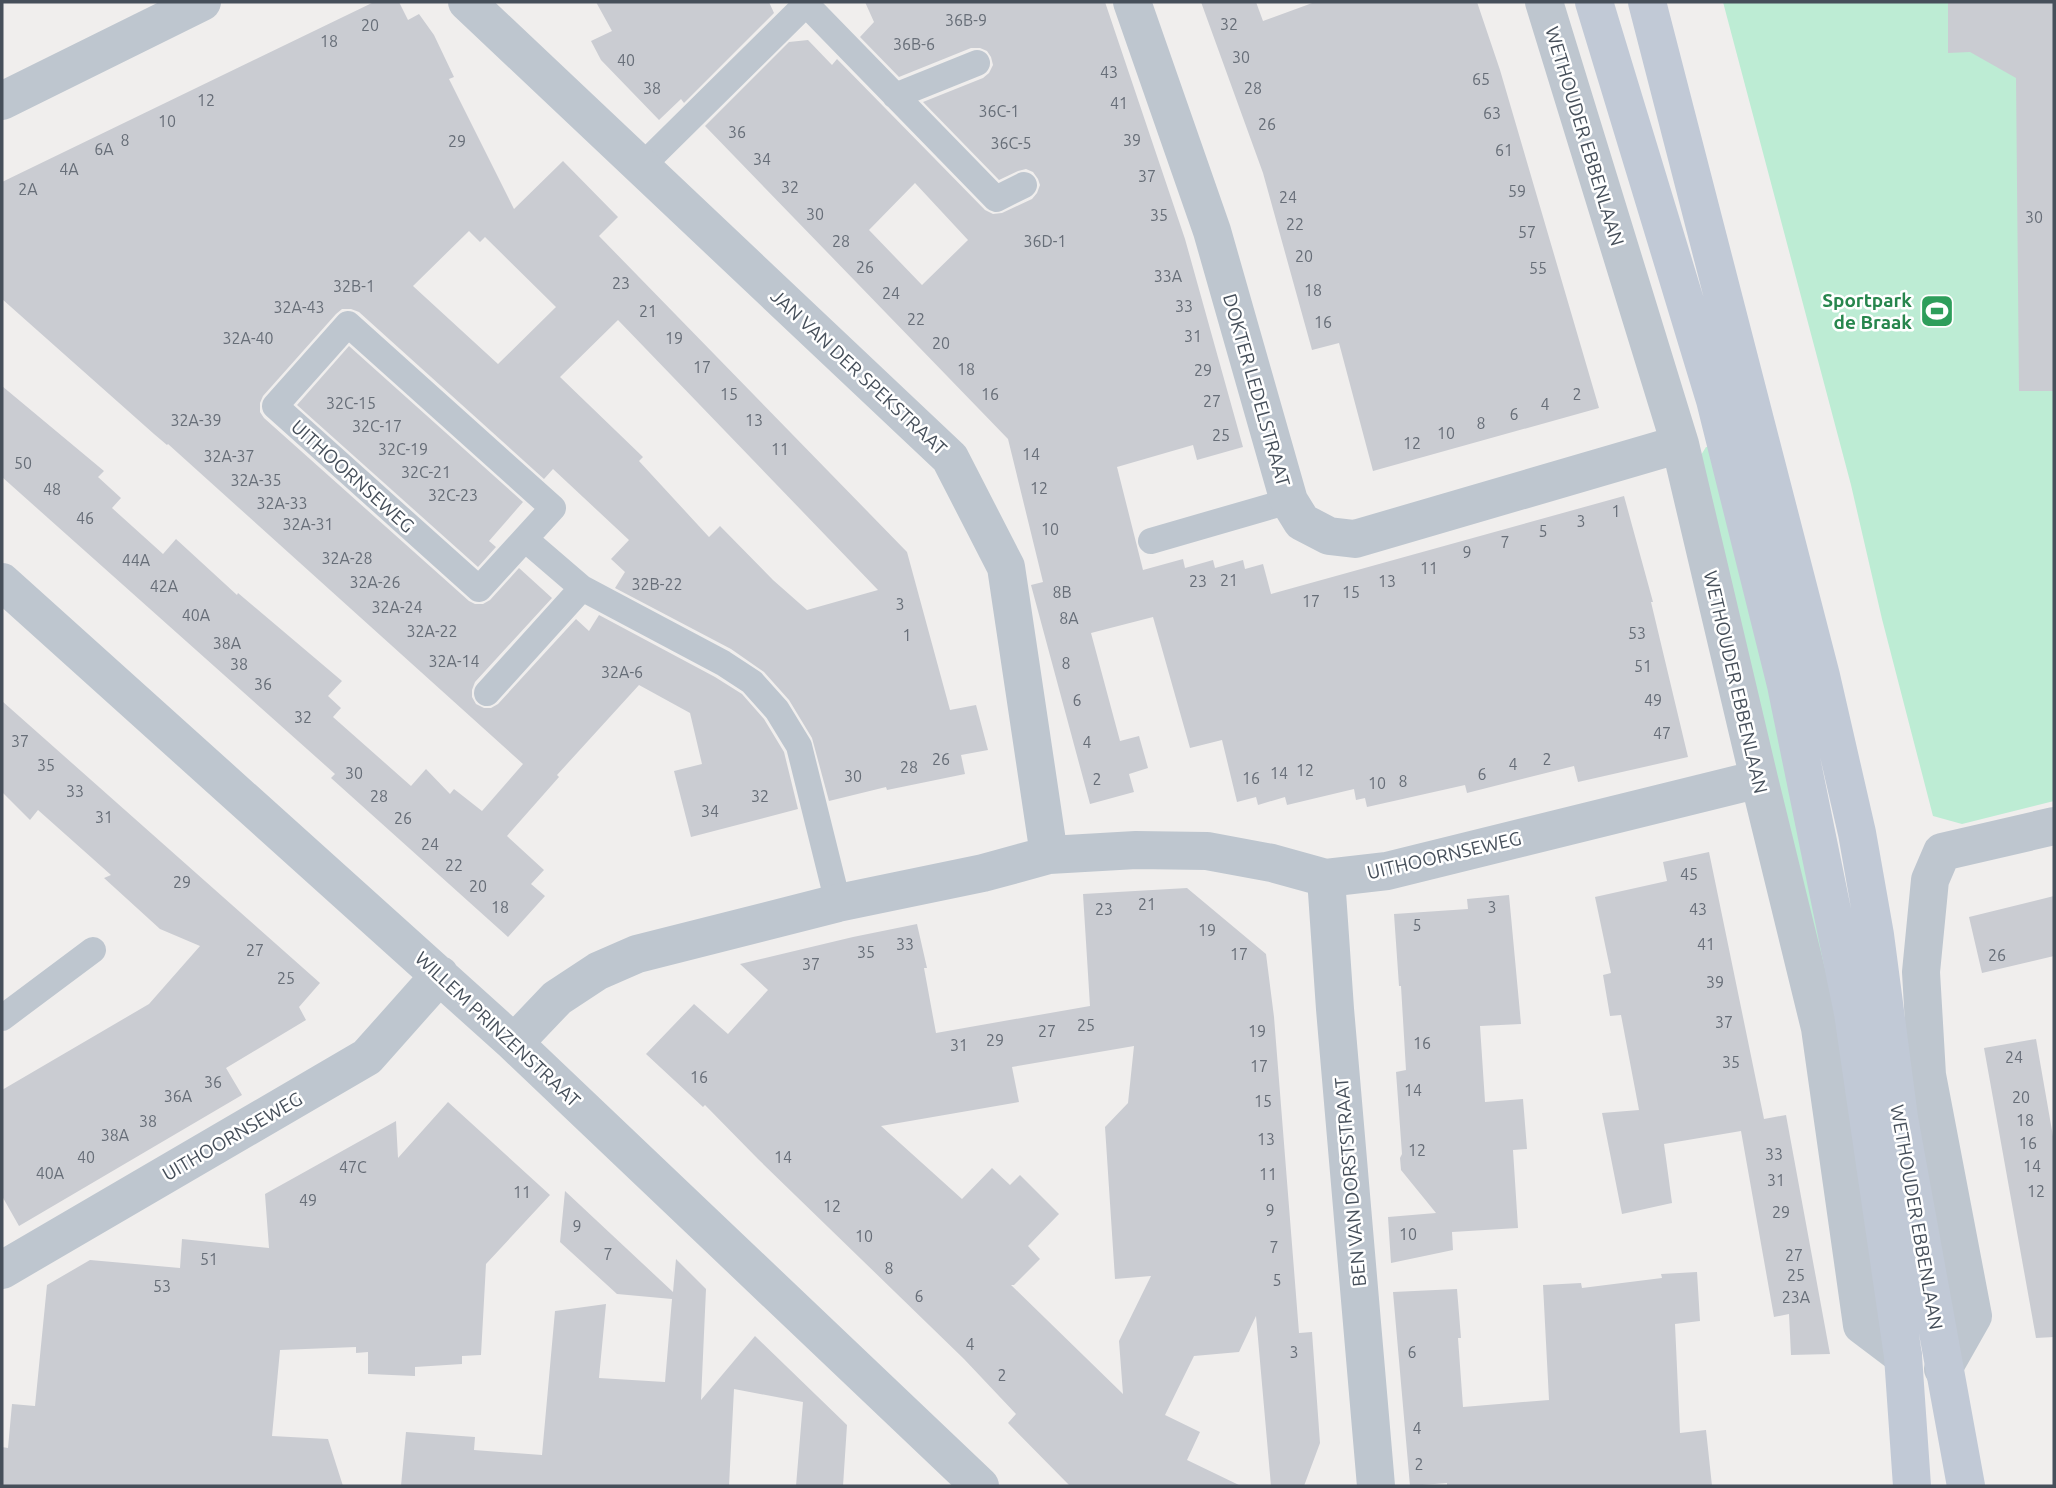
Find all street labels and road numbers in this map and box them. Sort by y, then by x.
street label: WETHOUDER EBBENLAAN [1541,24,1629,248]
street label: JAN VAN DER SPEKSTRAAT [766,285,952,460]
street label: DOKTER LEDELSTRAAT [1219,291,1295,489]
street label: UITHOORNSEWEG [287,415,419,537]
street label: WETHOUDER EBBENLAAN [1700,568,1772,796]
street label: UITHOORNSEWEG [1365,827,1523,883]
street label: WILLEM PRINZENSTRAAT [411,947,585,1112]
street label: BEN VAN DORSTSTRAAT [1330,1076,1370,1288]
street label: UITHOORNSEWEG [158,1087,306,1185]
street label: WETHOUDER EBBENLAAN [1886,1103,1948,1331]

